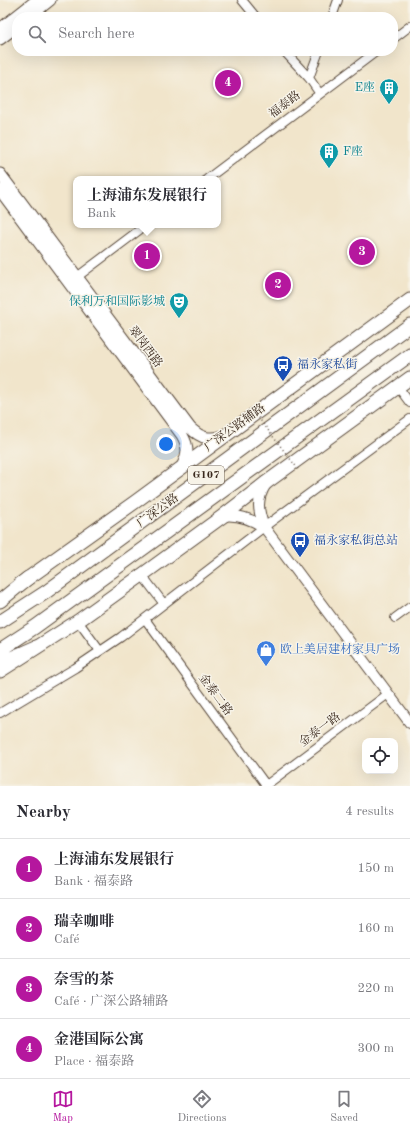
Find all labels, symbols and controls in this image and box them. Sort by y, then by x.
search box [12,12,398,56]
icon: search [26,23,48,45]
text: Search here [58,27,135,42]
pin: 4 [215,68,241,98]
building icon: E座 [378,77,400,105]
place label: E座 [355,80,375,94]
street label: 福泰路 [266,88,303,121]
building icon: F座 [318,141,340,169]
place label: F座 [343,144,363,158]
popup [73,176,221,228]
text: 上海浦东发展银行 [87,189,207,204]
text: Bank [87,207,116,220]
pin: 3 [349,237,375,267]
pin: 1 [134,241,160,271]
pin: 2 [265,270,291,300]
theatre icon: 保利万和国际影城 [168,291,190,319]
place label: 保利万和国际影城 [69,294,165,308]
street label: 翠岗西路 [126,323,166,370]
bus stop icon: 福永家私街 [272,354,294,382]
place label: 福永家私街 [297,357,358,371]
street label: 广深公路辅路 [201,400,268,454]
your location [156,434,176,454]
road number: G107 [188,466,224,484]
street label: 广深公路 [134,490,181,530]
bus stop icon: 福永家私街总站 [289,530,311,558]
place label: 福永家私街总站 [314,533,398,547]
shop icon: 欧上美居建材家具广场 [255,639,277,667]
place label: 欧上美居建材家具广场 [280,642,400,656]
street label: 金泰二路 [196,671,236,718]
street label: 金泰一路 [296,709,343,749]
map controls [362,738,398,774]
button: locate [362,738,398,774]
text: Nearby [16,804,71,821]
text: 4 results [345,805,394,818]
text: 上海浦东发展银行 [54,853,174,868]
text: 1 [25,862,33,875]
text: 150 m [357,862,394,875]
text: Bank · 福泰路 [54,875,133,888]
text: 瑞幸咖啡 [54,915,114,930]
text: 2 [25,922,33,935]
text: 160 m [357,922,394,935]
text: Café [54,933,79,946]
text: 奈雪的茶 [54,973,114,988]
text: 3 [25,982,33,995]
text: 220 m [357,982,394,995]
text: Café · 广深公路辅路 [54,995,168,1008]
text: 金港国际公寓 [54,1033,144,1048]
text: 4 [25,1042,33,1055]
text: 300 m [357,1042,394,1055]
text: Place · 福泰路 [54,1055,134,1068]
tab: Map [52,1088,74,1126]
tab: Directions [178,1088,226,1126]
tab: Saved [330,1088,358,1126]

